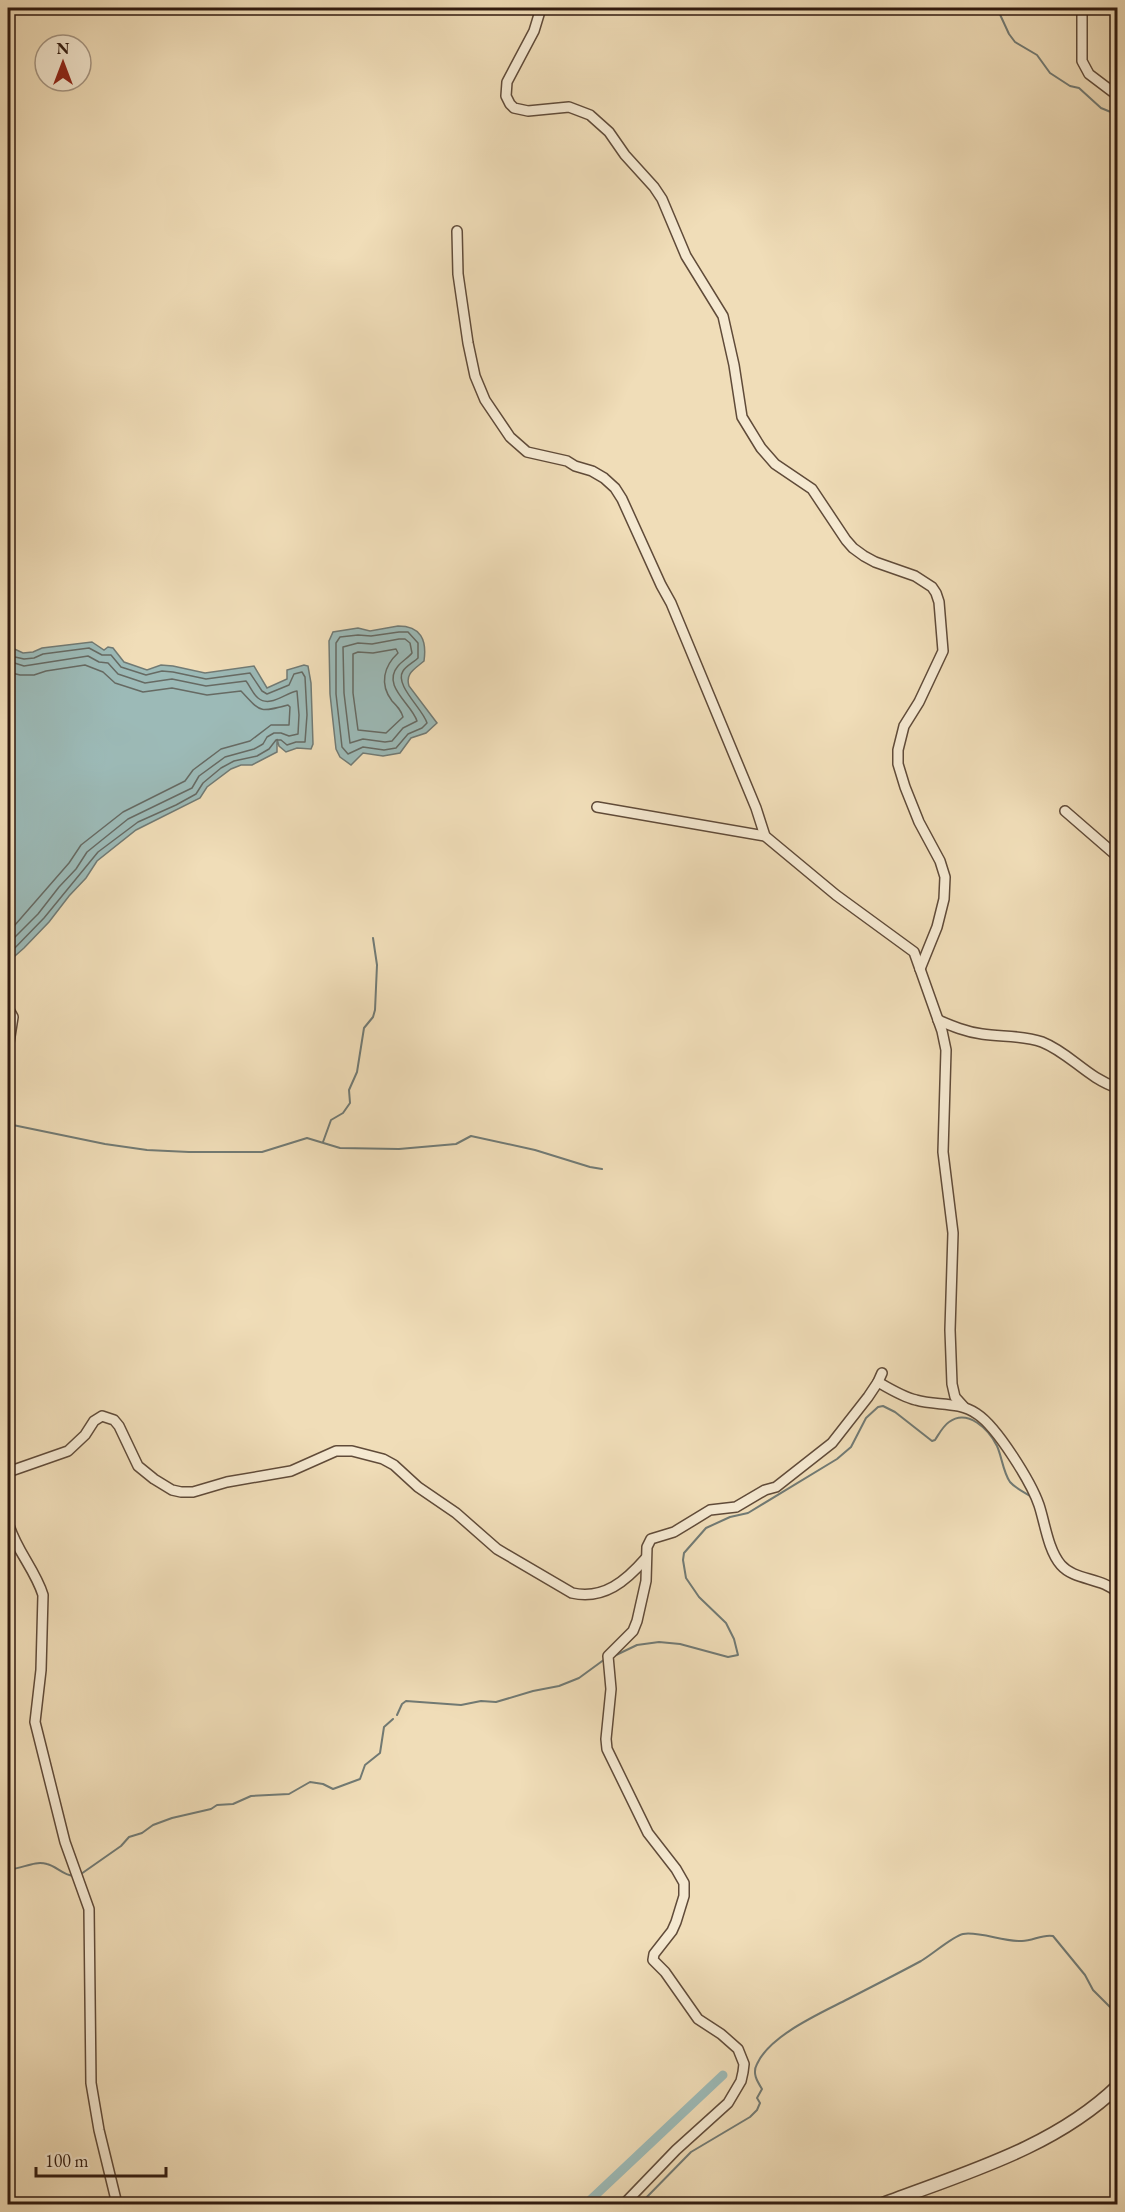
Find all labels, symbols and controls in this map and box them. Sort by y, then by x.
north arrow [33,33,93,93]
text: N [57,38,70,59]
scale bar [36,2140,166,2178]
text: 100 m [45,2149,89,2172]

